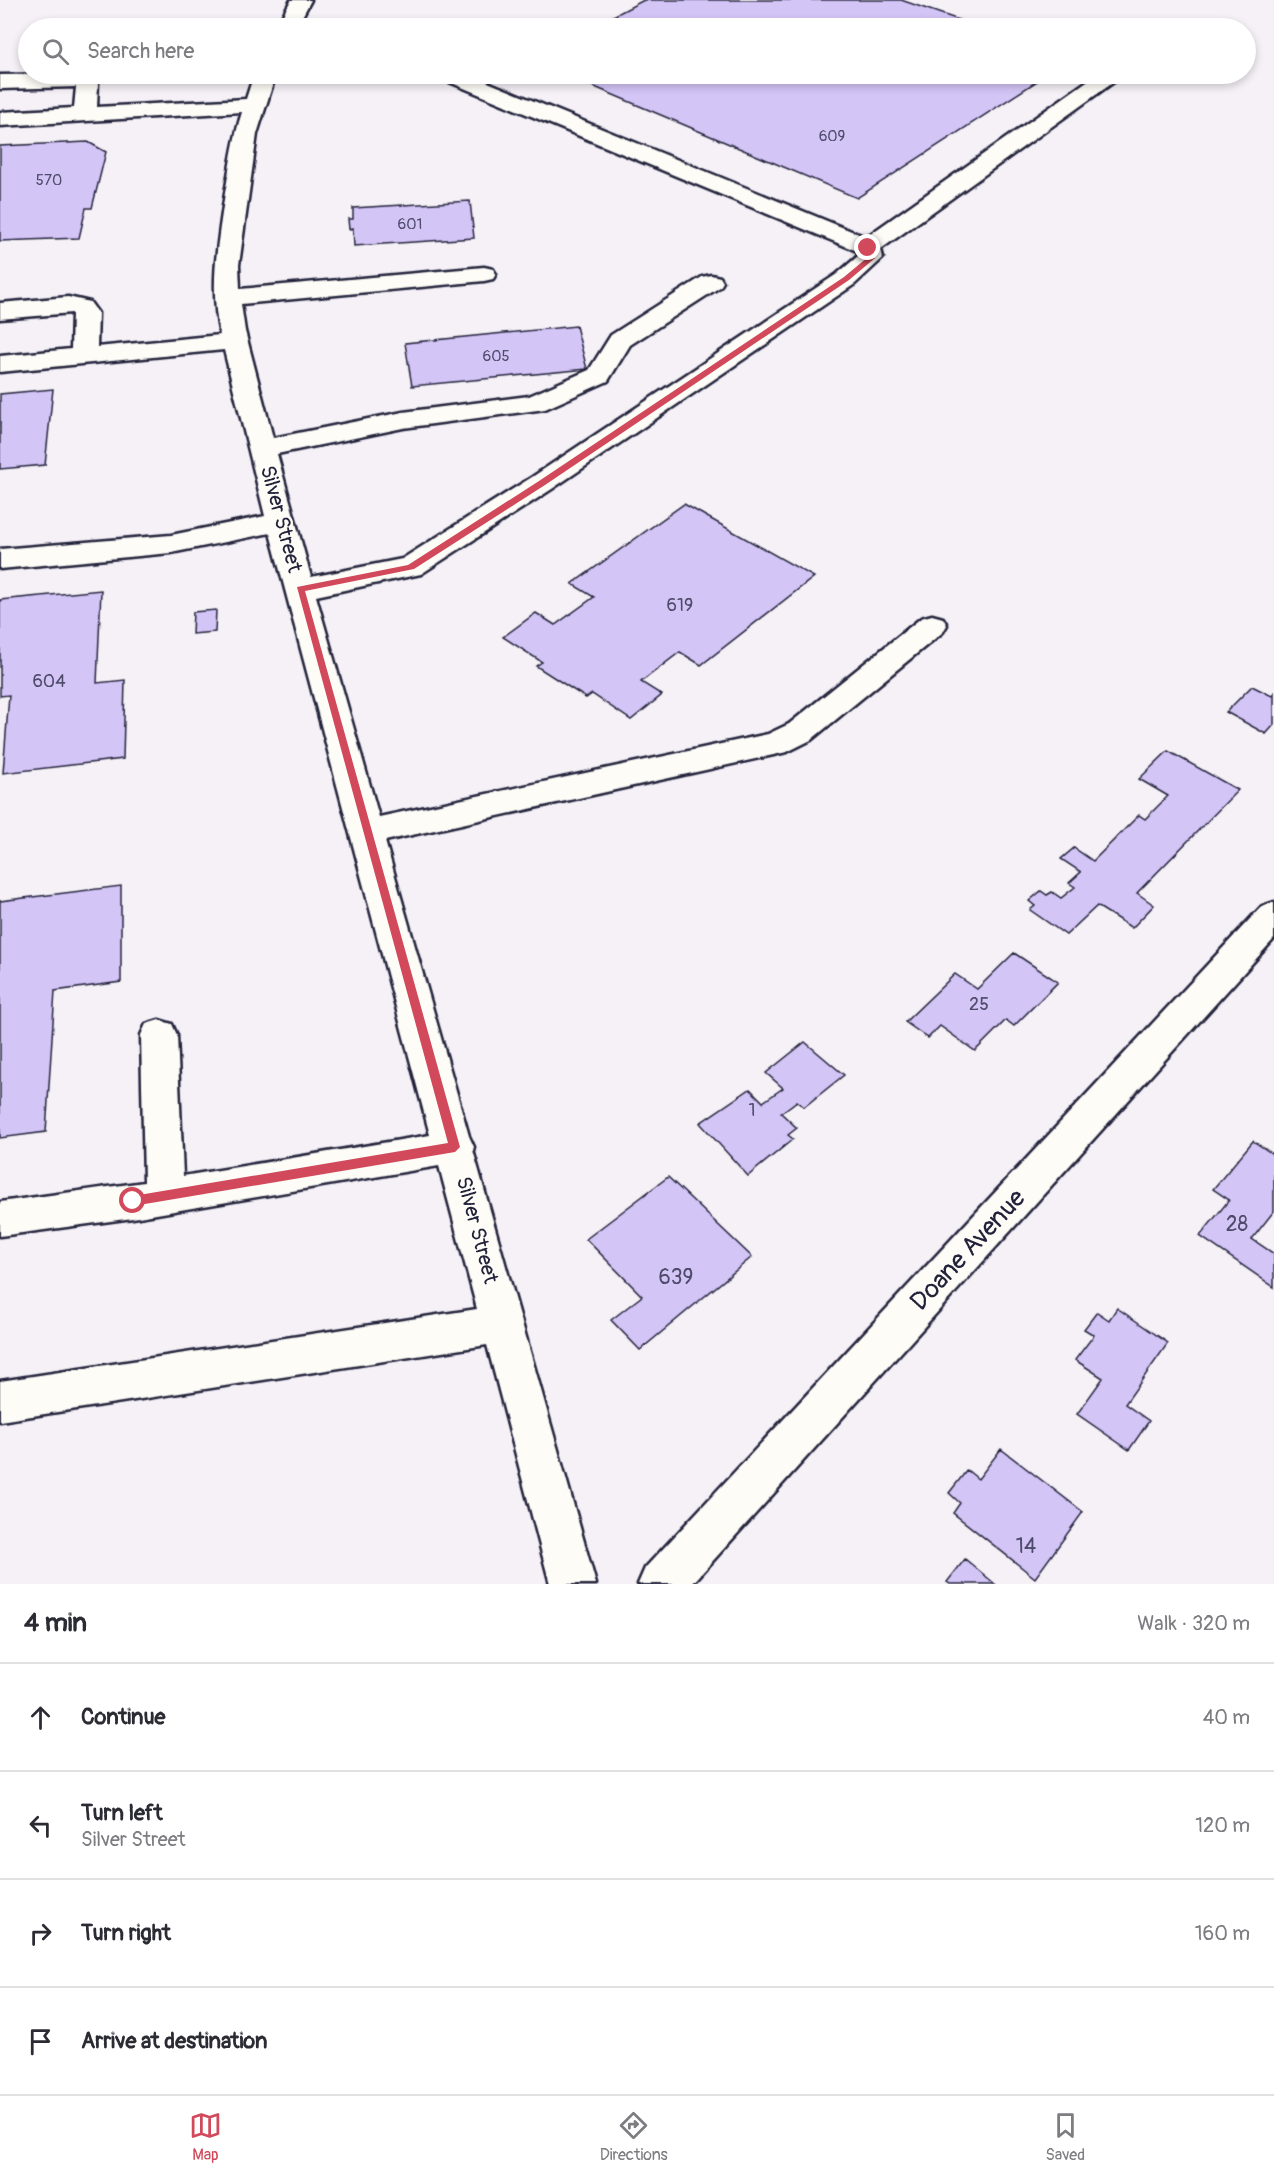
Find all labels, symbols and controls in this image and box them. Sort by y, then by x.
search box [18,18,1256,84]
icon: search [39,35,72,68]
text: Search here [87,37,194,65]
house number: 609 [819,127,845,146]
house number: 570 [36,171,62,190]
house number: 601 [398,215,422,234]
route end [854,234,880,260]
house number: 605 [482,347,510,366]
street label: Silver Street [254,462,308,576]
house number: 619 [667,594,693,617]
house number: 604 [32,670,66,693]
house number: 25 [969,993,989,1016]
house number: 1 [748,1099,756,1122]
street label: Silver Street [450,1173,504,1287]
street label: Doane Avenue [904,1182,1033,1317]
route start [119,1187,145,1213]
house number: 28 [1226,1211,1248,1238]
house number: 639 [659,1264,693,1291]
house number: 14 [1016,1533,1036,1560]
text: 4 min [24,1607,87,1639]
text: Walk · 320 m [1137,1611,1250,1636]
icon: ahead [24,1701,57,1734]
text: Continue [81,1703,165,1731]
text: 40 m [1203,1705,1250,1730]
text: Turn left [81,1799,163,1827]
icon: left [24,1809,57,1842]
text: 120 m [1195,1813,1250,1838]
text: Silver Street [81,1827,186,1852]
icon: right [24,1917,57,1950]
text: Turn right [81,1919,171,1947]
text: 160 m [1195,1921,1250,1946]
icon: arrive [24,2025,57,2058]
text: Arrive at destination [81,2027,267,2055]
tab: Map [189,2109,222,2165]
tab: Directions [600,2109,668,2165]
tab: Saved [1045,2109,1085,2165]

